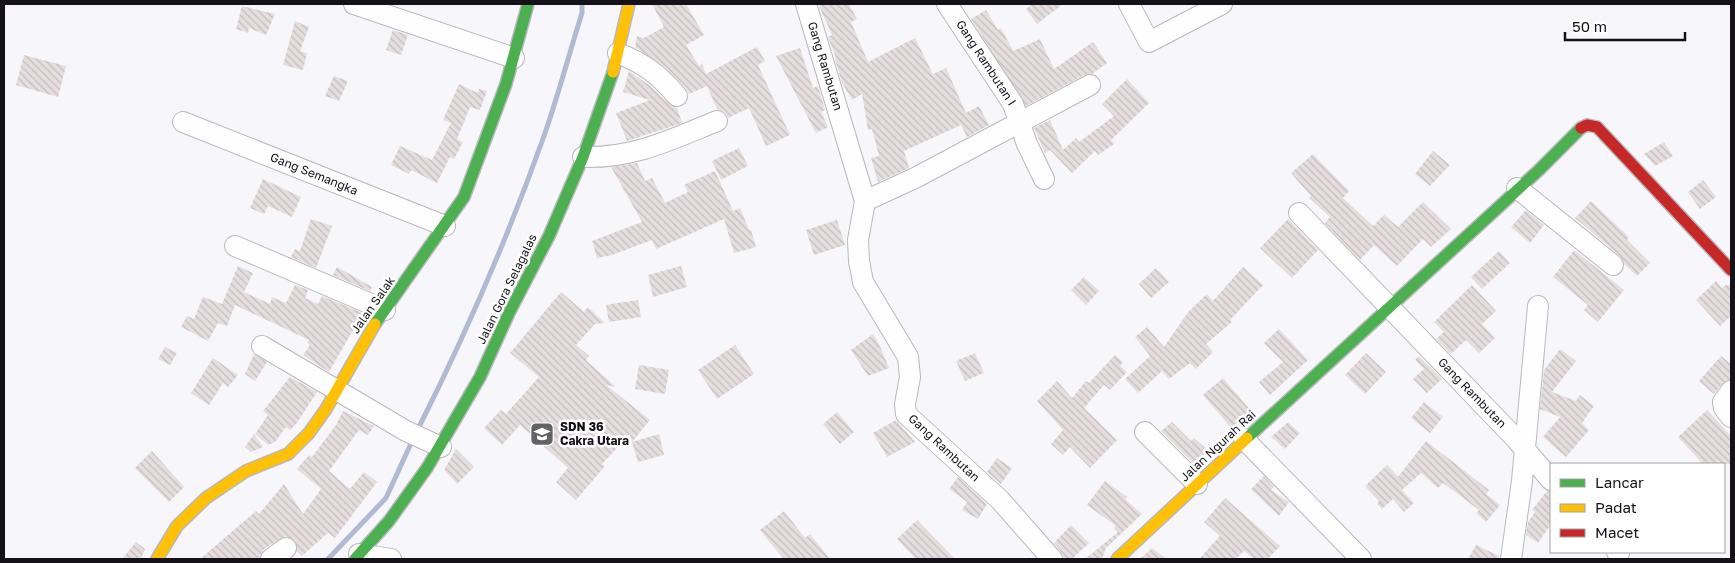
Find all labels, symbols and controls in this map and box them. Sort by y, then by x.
scale bar [1565,10,1685,42]
street label: Gang Rambutan I [953,17,1020,108]
text: 50 m [1572,17,1607,35]
street label: Gang Rambutan [805,20,846,112]
street label: Gang Semangka [268,149,360,198]
street label: Jalan Gora Selagalas [473,231,540,346]
street label: Jalan Salak [347,273,398,336]
street label: Gang Rambutan [1435,354,1510,431]
street label: Jalan Ngurah Rai [1177,407,1259,485]
street label: Gang Rambutan [906,411,983,485]
place label: SDN 36 Cakra Utara [560,419,629,448]
school or university icon: SDN 36 Cakra Utara [529,421,555,447]
legend [1550,463,1725,553]
text: Lancar [1595,473,1644,491]
text: Padat [1595,498,1637,516]
text: Macet [1595,523,1639,541]

